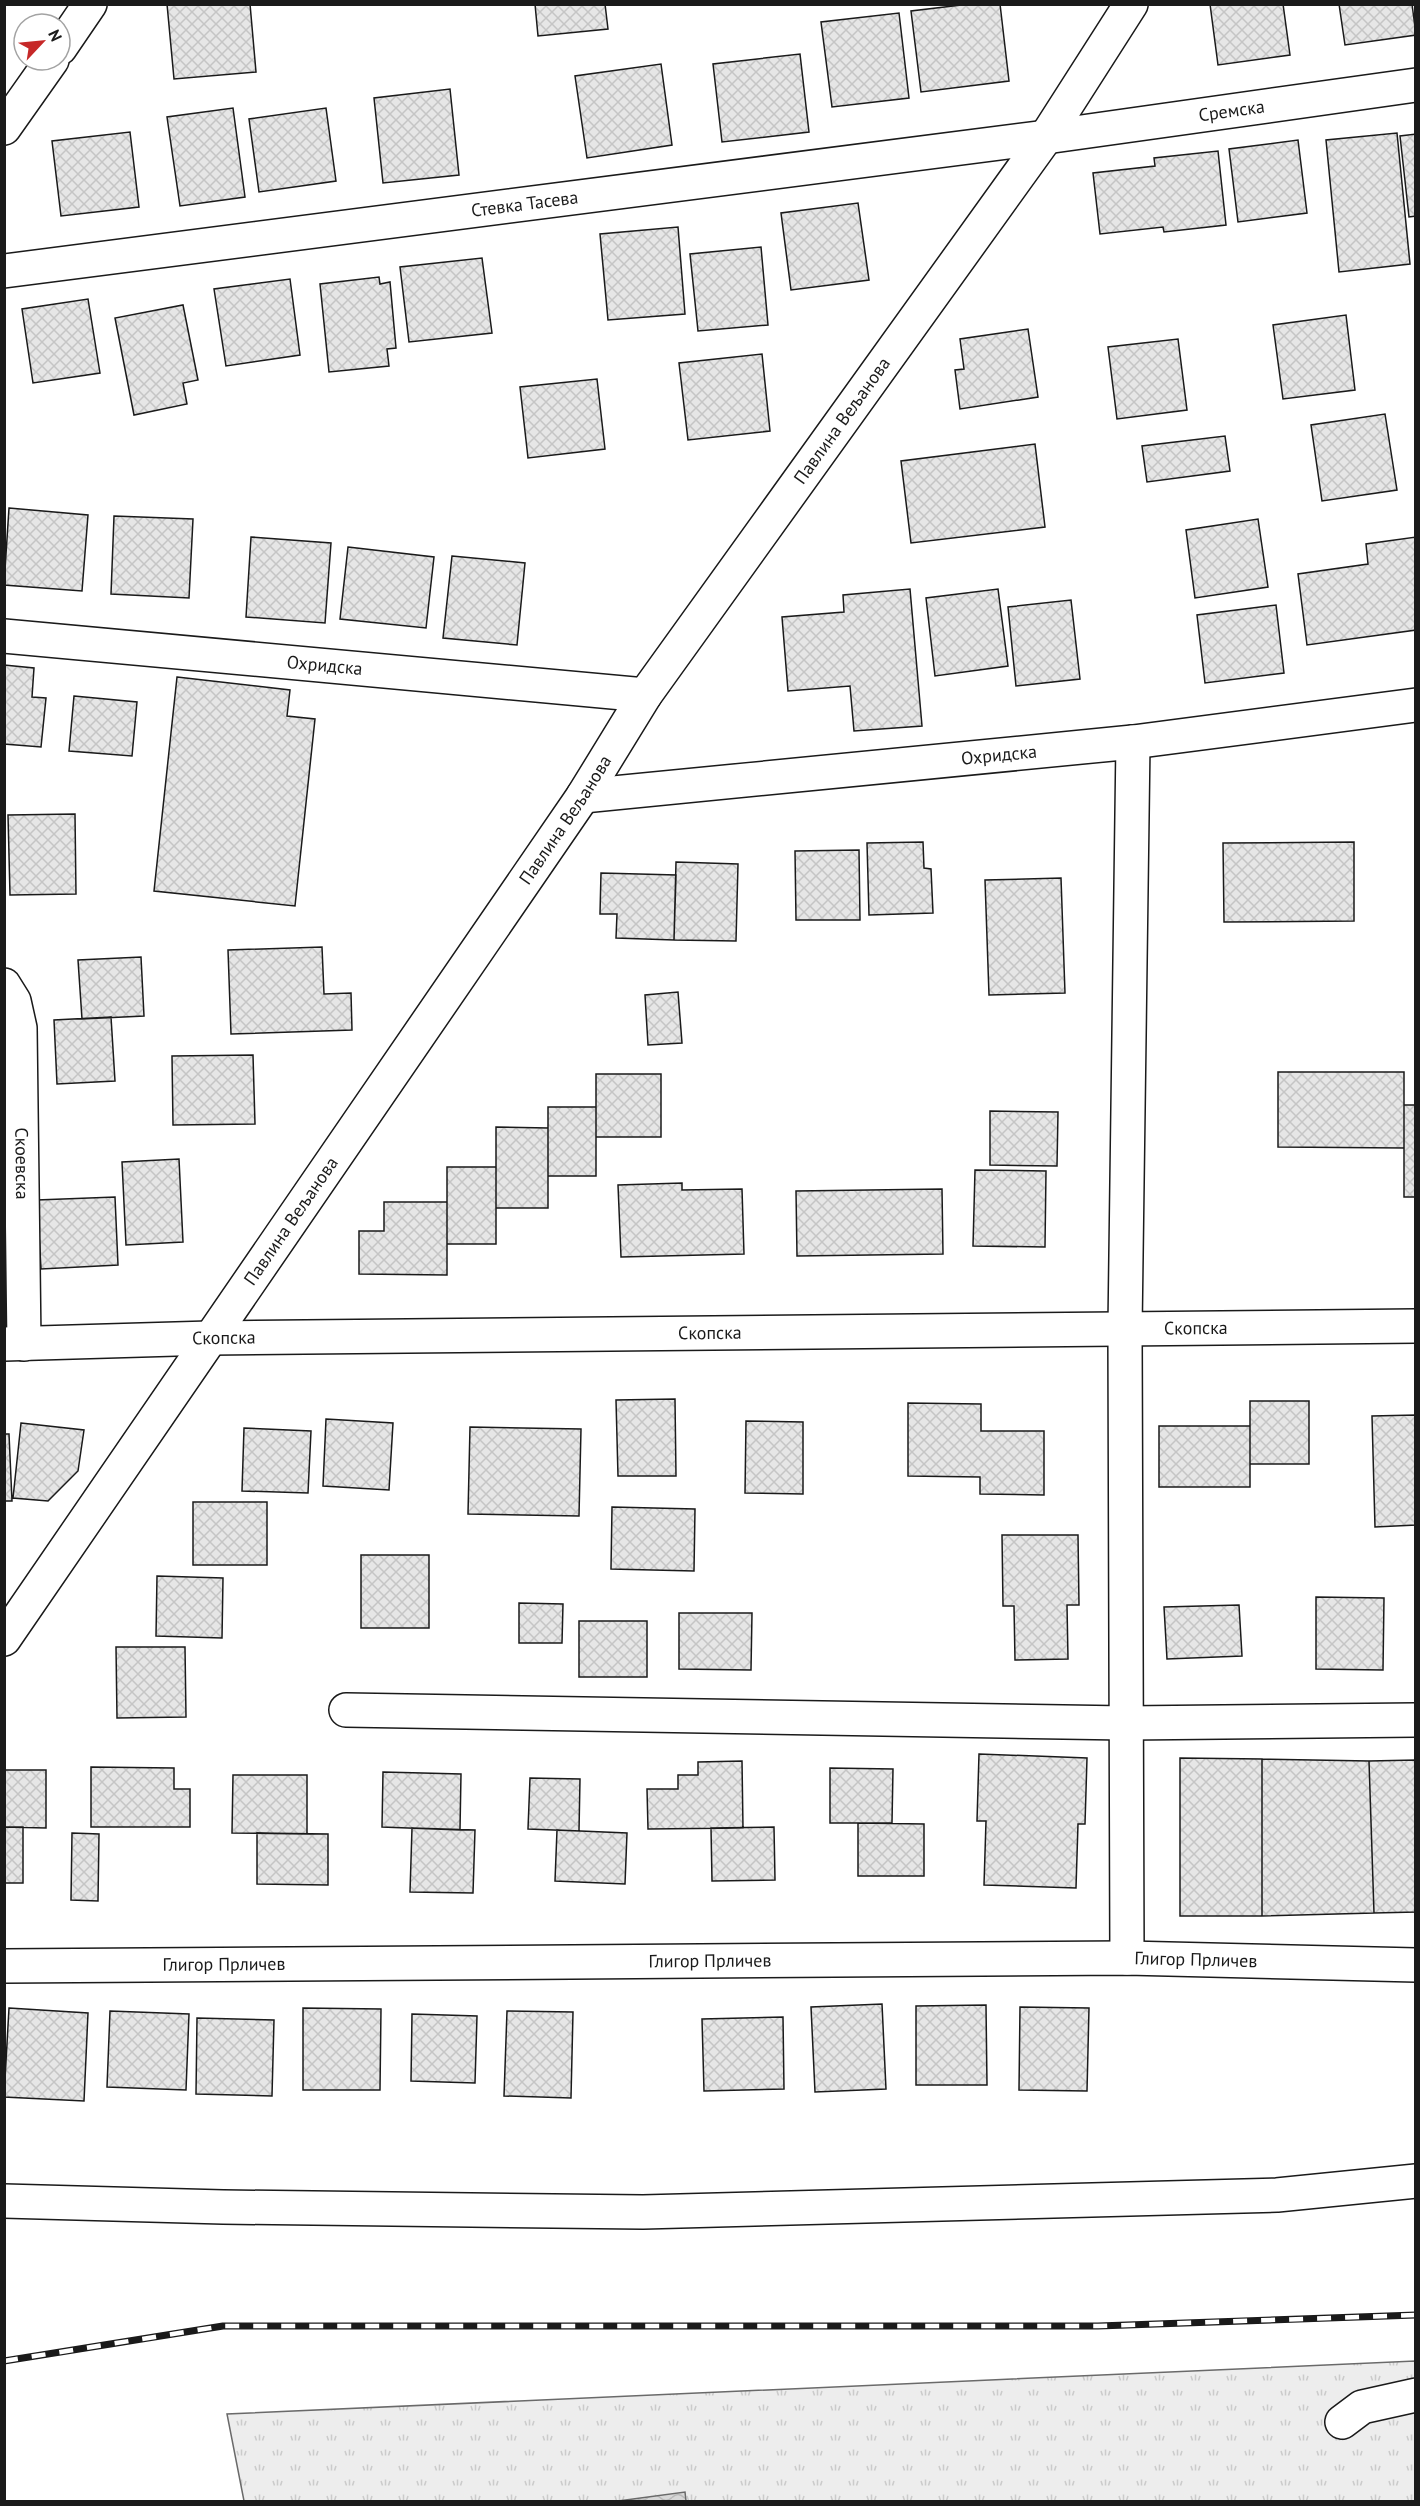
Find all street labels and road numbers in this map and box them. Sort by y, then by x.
street label: Сремска [1197,94,1266,126]
street label: Стевка Тасева [470,185,580,222]
street label: Павлина Вељанова [788,352,895,488]
street label: Охридска [286,650,364,680]
street label: Охридска [960,739,1038,770]
street label: Павлина Вељанова [514,751,616,889]
street label: Скоевска [10,1127,34,1200]
street label: Павлина Вељанова [238,1152,343,1289]
street label: Скопска [1164,1316,1228,1340]
street label: Скопска [678,1321,742,1344]
street label: Скопска [192,1326,256,1350]
street label: Глигор Прличев [1134,1946,1258,1972]
street label: Глигор Прличев [648,1949,772,1972]
street label: Глигор Прличев [162,1952,286,1976]

